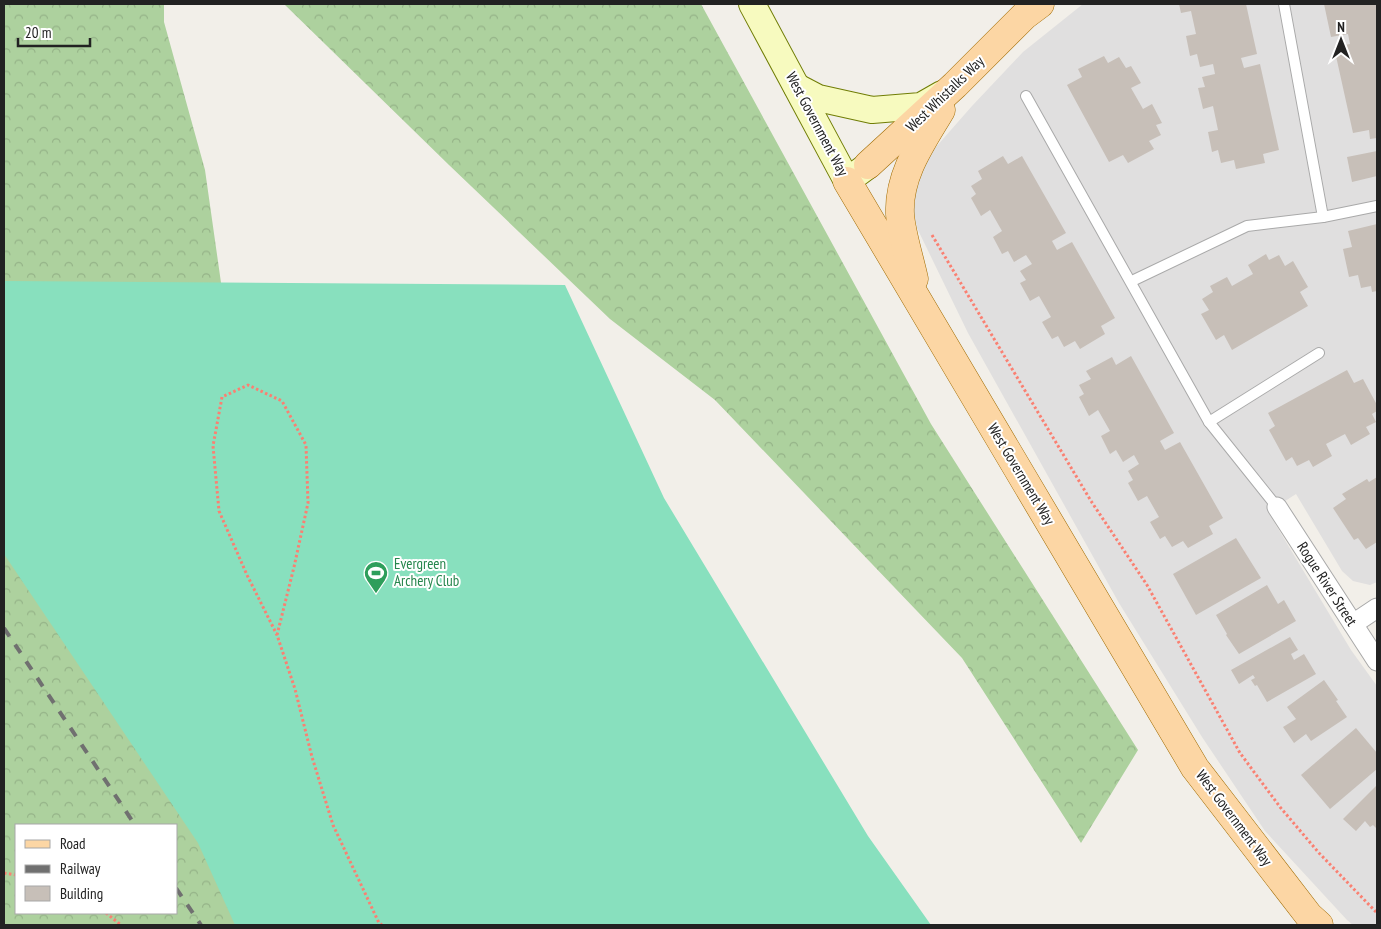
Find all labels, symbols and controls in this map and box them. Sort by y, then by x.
scale bar [18,15,90,47]
north arrow [1316,15,1366,65]
text: N [1337,18,1345,36]
text: 20 m [25,23,51,42]
street label: West Whistalks Way [902,51,988,136]
street label: West Government Way [782,68,853,179]
street label: West Government Way [984,419,1059,528]
street label: Rogue River Street [1293,538,1362,629]
place label: Evergreen Archery Club [394,554,459,590]
sports icon: Evergreen Archery Club [363,560,389,594]
street label: West Government Way [1192,766,1277,870]
legend [15,824,178,914]
text: Road [60,834,86,853]
text: Railway [60,859,101,878]
text: Building [60,884,103,903]

